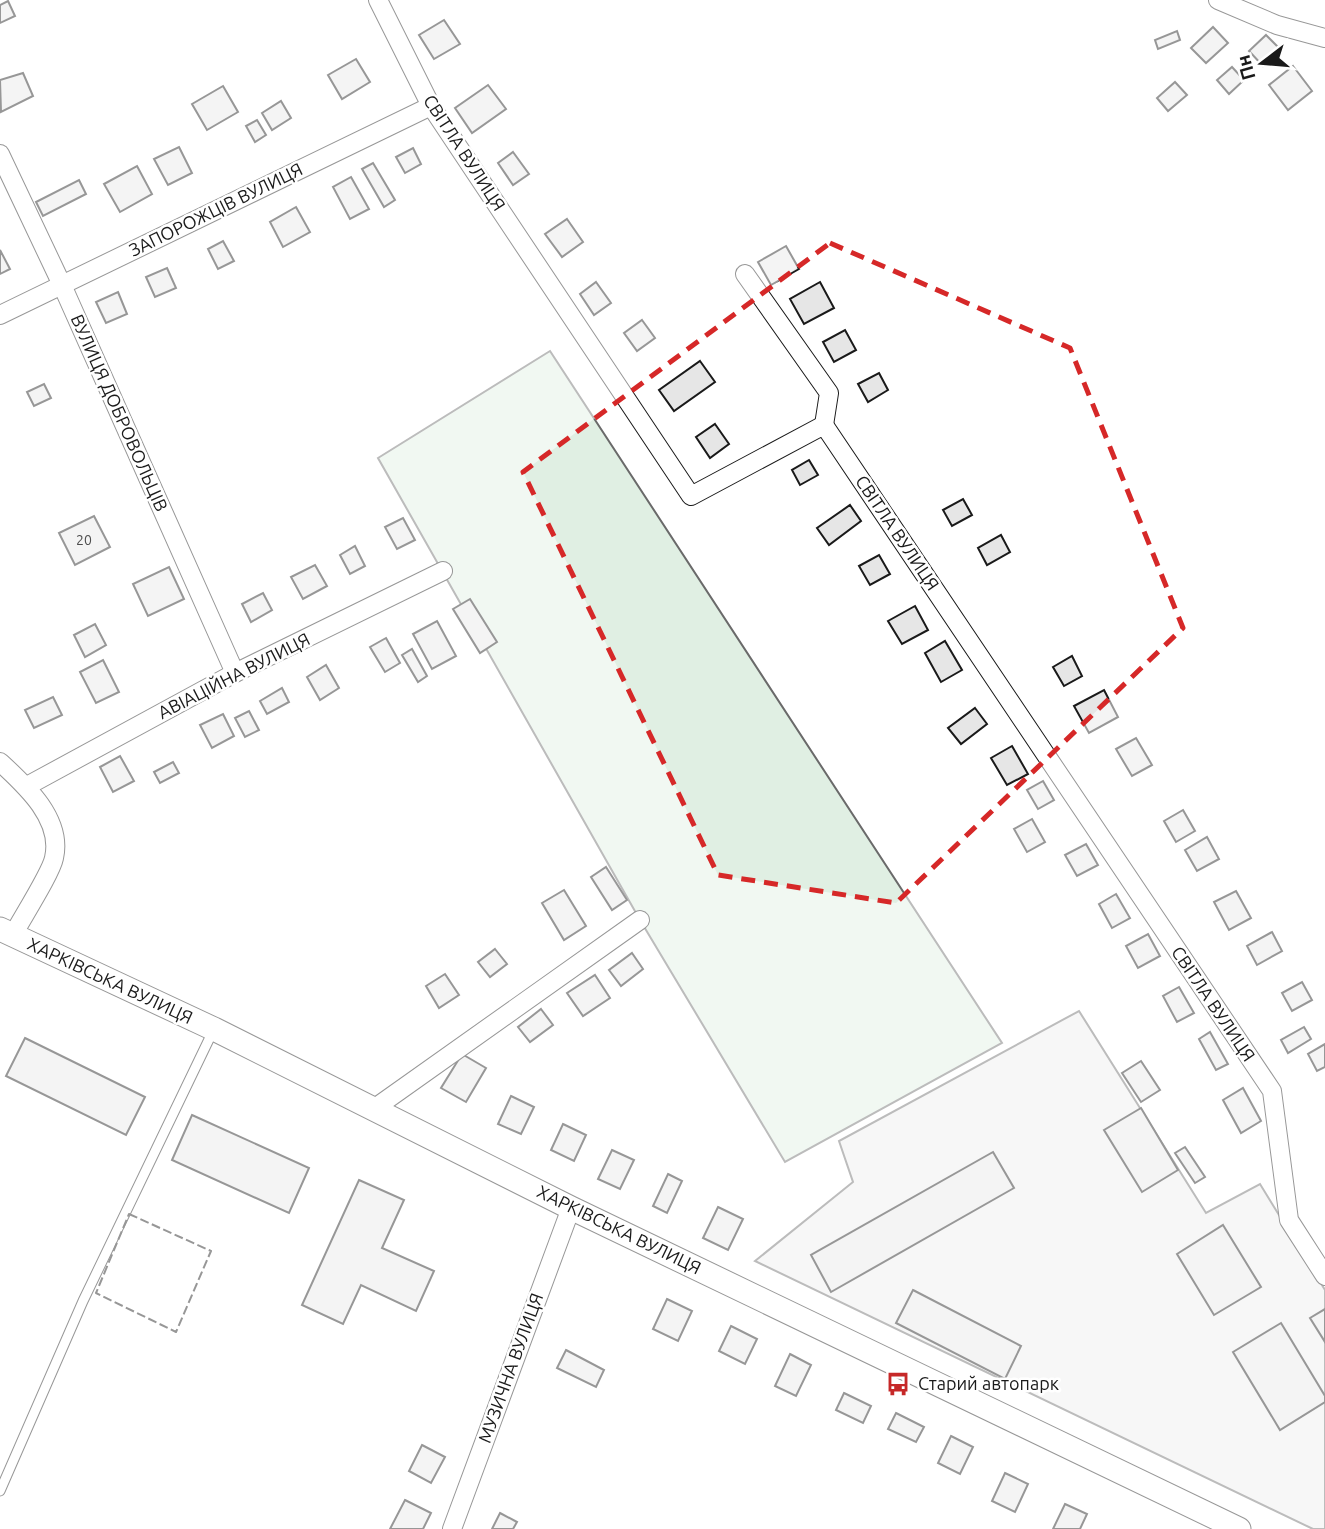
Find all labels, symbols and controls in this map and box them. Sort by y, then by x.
north arrow [1227,28,1297,98]
text: Пн [1232,53,1260,83]
street label: СВІТЛА ВУЛИЦЯ [420,91,510,214]
street label: ЗАПОРОЖЦІВ ВУЛИЦЯ [126,158,305,260]
street label: ВУЛИЦЯ ДОБРОВОЛЬЦІВ [67,311,172,514]
street label: СВІТЛА ВУЛИЦЯ [852,471,944,594]
house number: 20 [76,532,92,548]
street label: АВІАЦІЙНА ВУЛИЦЯ [154,628,313,722]
street label: ХАРКІВСЬКА ВУЛИЦЯ [25,933,196,1027]
street label: СВІТЛА ВУЛИЦЯ [1168,942,1260,1065]
street label: ХАРКІВСЬКА ВУЛИЦЯ [534,1181,705,1278]
street label: МУЗИЧНА ВУЛИЦЯ [474,1290,546,1445]
bus stop icon: Старий автопарк [884,1370,912,1398]
place label: Старий автопарк [918,1373,1059,1393]

